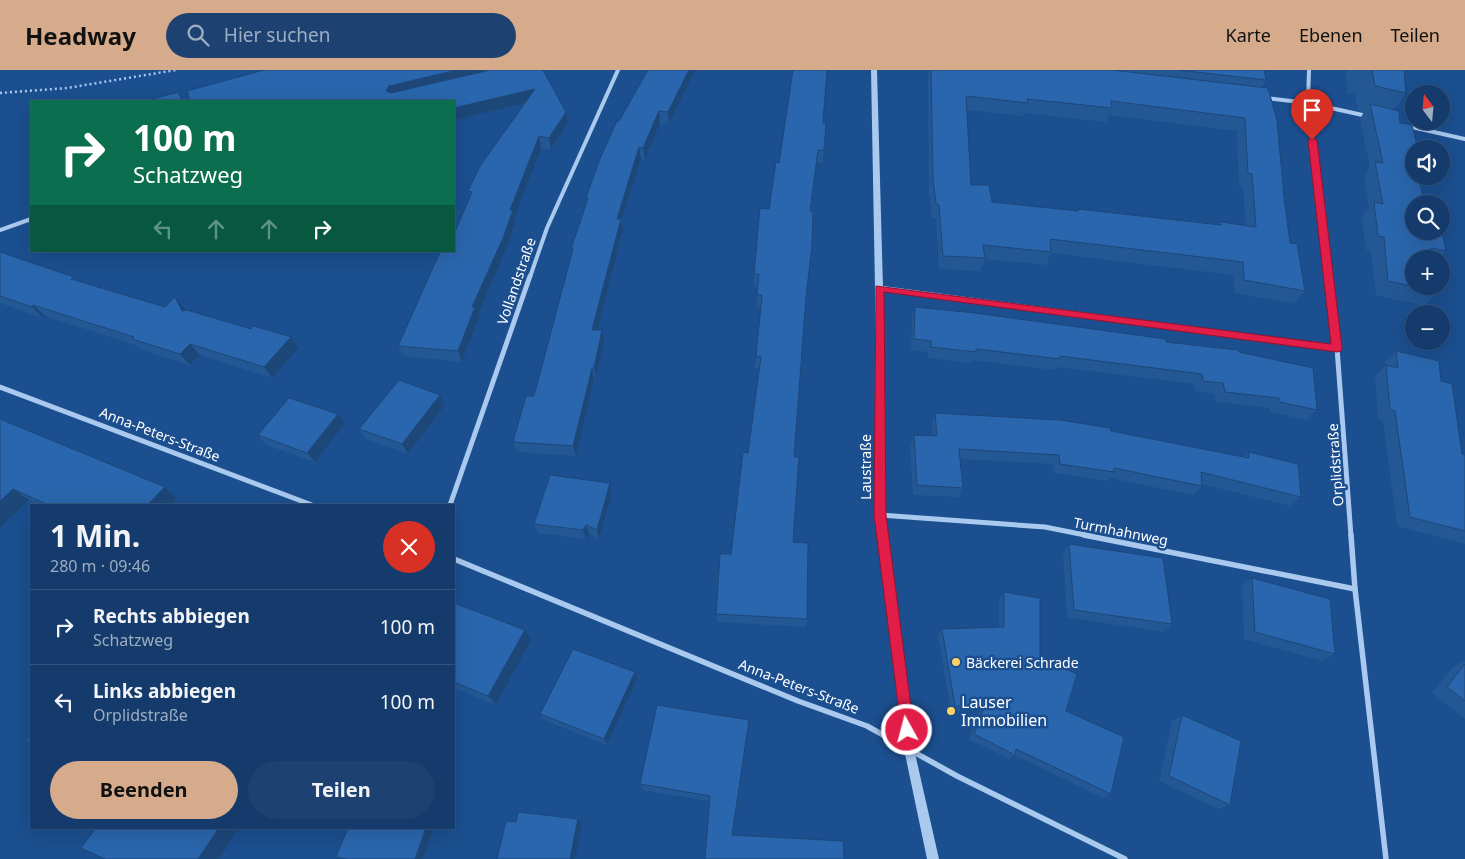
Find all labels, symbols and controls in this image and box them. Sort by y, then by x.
search box [166,13,516,58]
text: Headway [25,19,136,52]
icon: search [184,21,212,49]
text: Hier suchen [224,22,331,48]
text: Karte [1226,23,1271,47]
text: Ebenen [1299,23,1363,47]
text: Teilen [1391,23,1440,47]
north arrow [1405,85,1450,130]
map controls [1405,85,1450,350]
pin [1291,89,1333,140]
icon: arrive [1298,96,1326,124]
text: 100 m [133,114,236,161]
icon: right [50,120,115,185]
button: sound [1405,140,1450,185]
text: Schatzweg [133,159,243,189]
button: search [1405,195,1450,240]
icon: left [149,215,177,243]
icon: ahead [202,215,230,243]
icon: ahead [255,215,283,243]
icon: right [308,215,336,243]
street label: Vollandstraße [492,235,540,327]
button: + [1405,250,1450,295]
button: − [1405,305,1450,350]
street label: Anna-Peters-Straße [97,402,223,466]
street label: Orplidstraße [1323,423,1347,507]
street label: Laustraße [856,434,875,500]
street label: Turmhahnweg [1072,513,1170,549]
text: 1 Min. [50,515,140,556]
button: close [383,521,435,573]
text: 280 m · 09:46 [50,555,150,577]
text: Rechts abbiegen [93,603,250,629]
icon: right [50,613,78,641]
text: 100 m [380,614,435,640]
text: Schatzweg [93,629,173,651]
place label: Bäckerei Schrade [966,653,1079,672]
street label: Anna-Peters-Straße [736,654,862,718]
marker: Bäckerei Schrade [950,656,962,668]
text: Links abbiegen [93,678,236,704]
icon: left [50,688,78,716]
text: 100 m [380,689,435,715]
place label: Lauser Immobilien [961,691,1047,731]
position arrow [880,703,932,755]
text: Orplidstraße [93,704,188,726]
marker: Lauser Immobilien [945,705,957,717]
button: Beenden [50,761,238,819]
button: Teilen [248,761,435,819]

